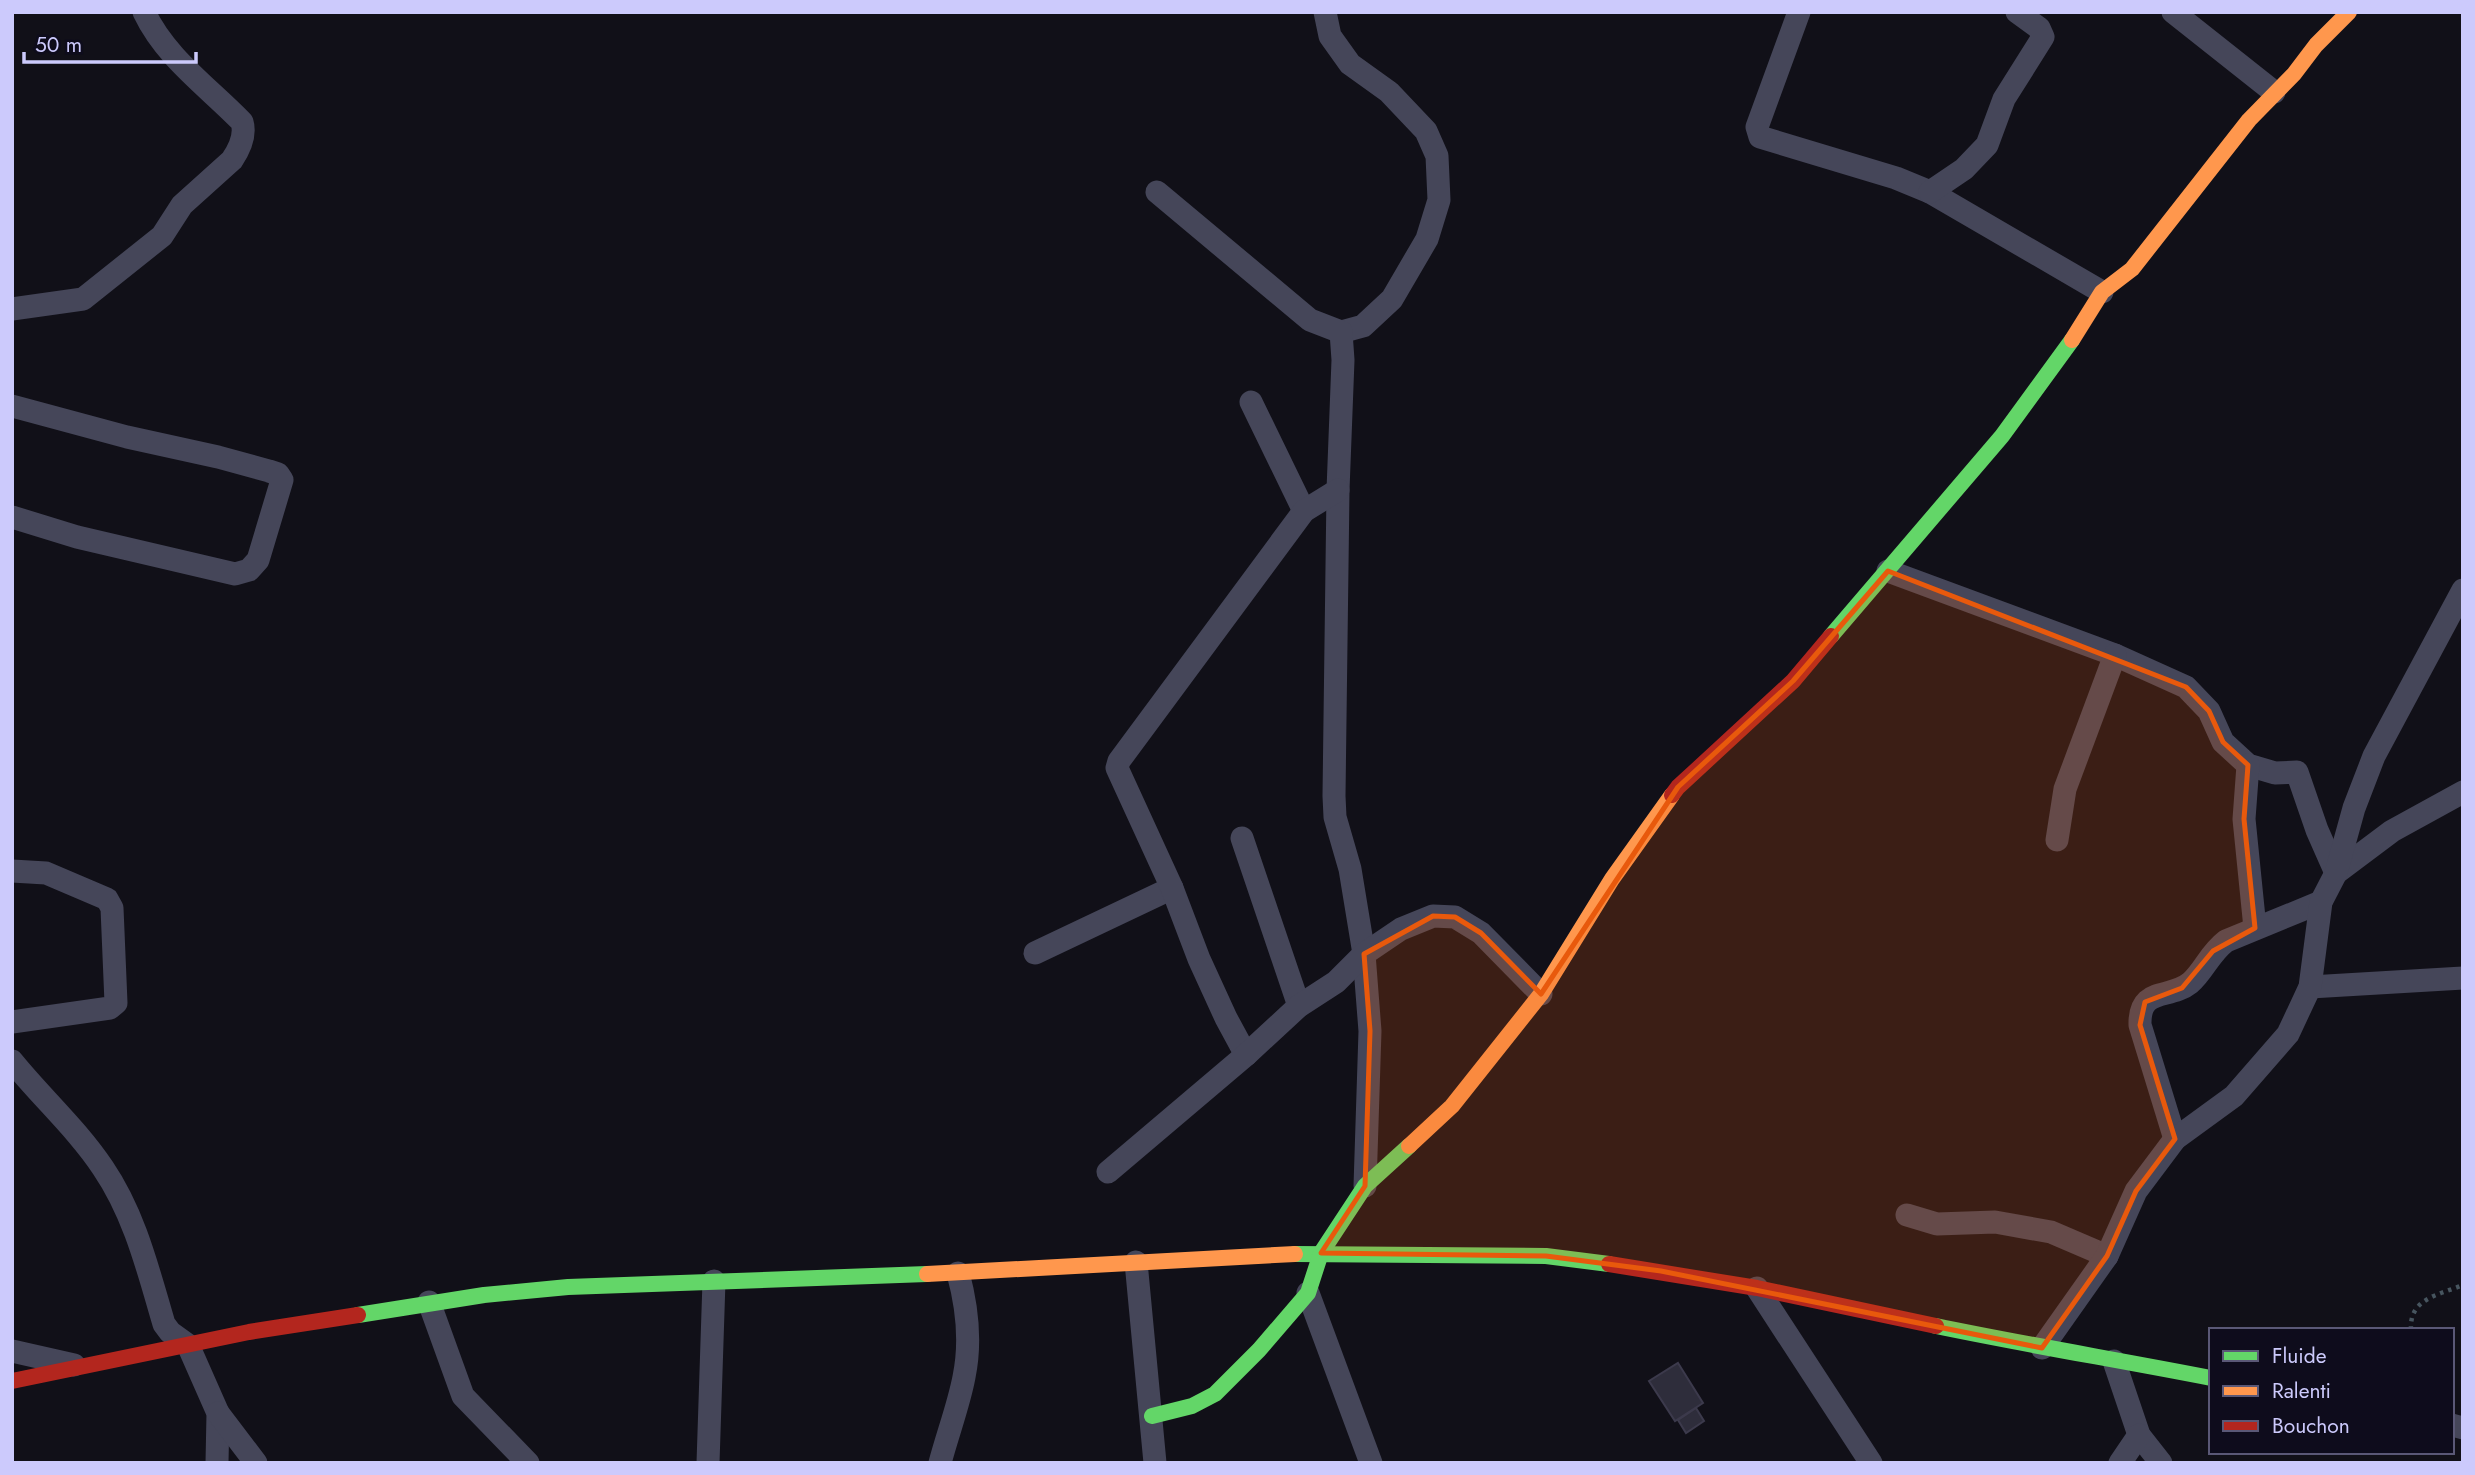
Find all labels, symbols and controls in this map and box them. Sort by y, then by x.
scale bar [24,21,196,65]
text: 50 m [35,30,82,60]
legend [2209,1328,2454,1454]
text: Fluide [2272,1341,2327,1371]
text: Ralenti [2272,1376,2331,1406]
text: Bouchon [2272,1411,2350,1441]

